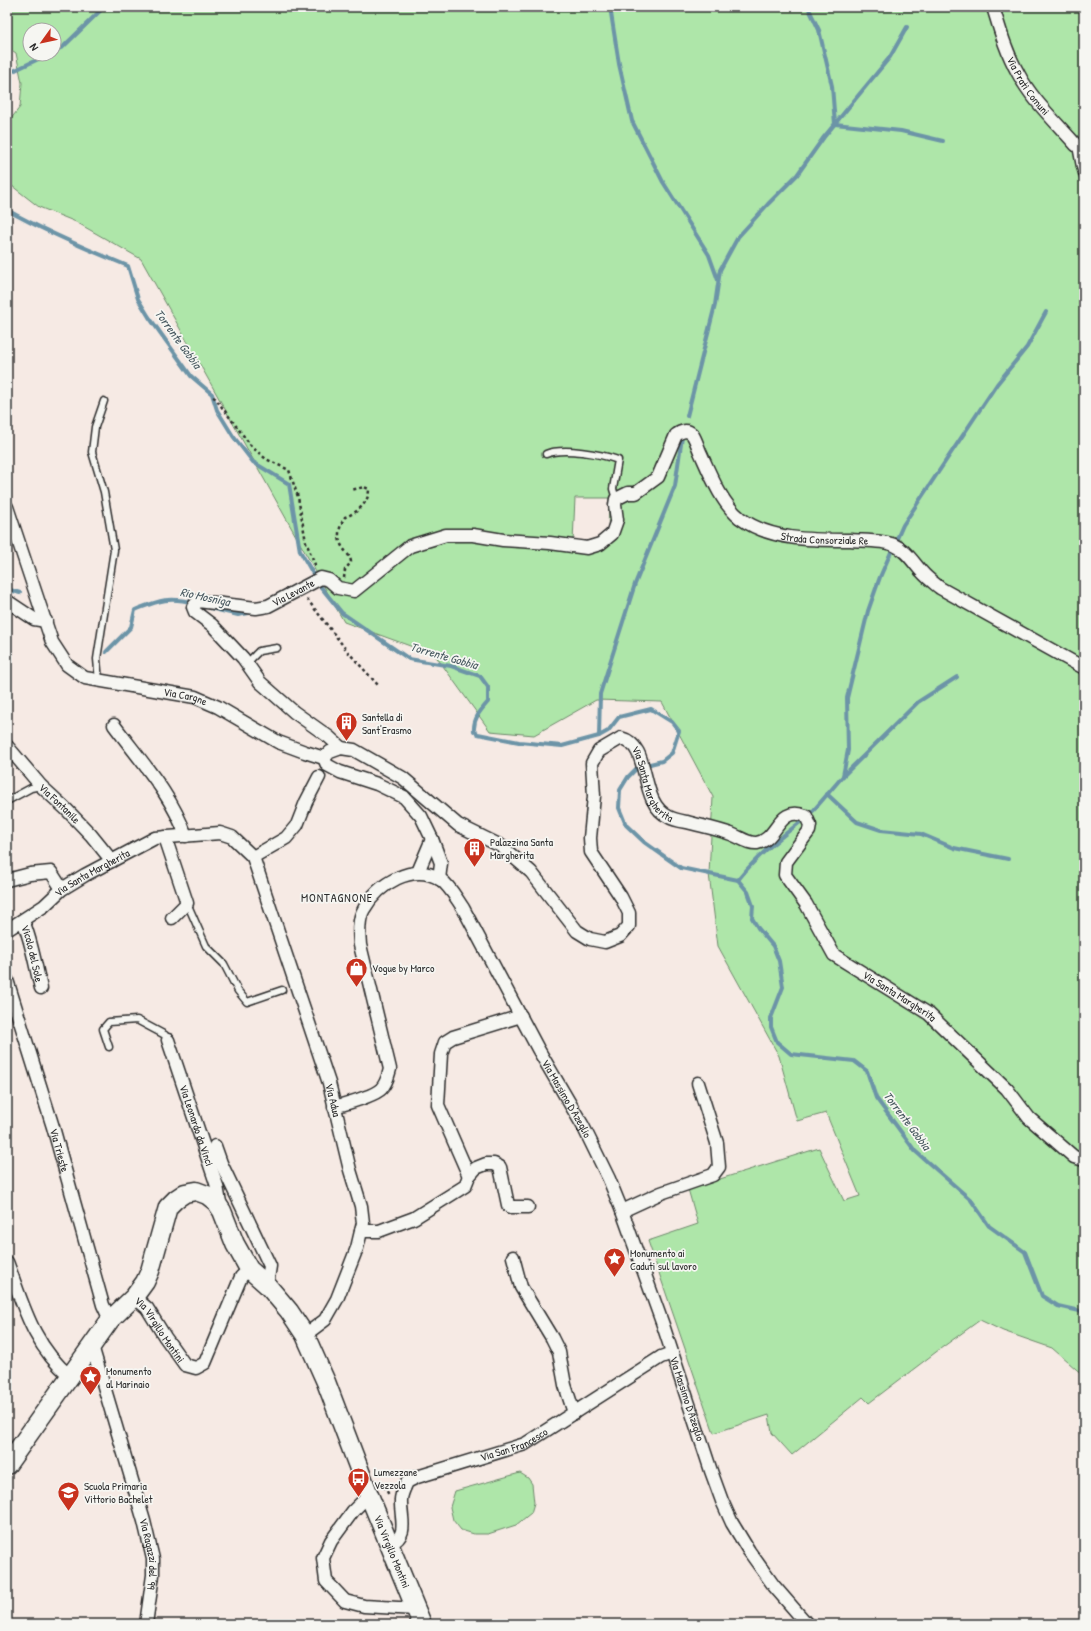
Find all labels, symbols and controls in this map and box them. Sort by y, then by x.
north arrow [22,22,62,62]
text: N [26,41,41,54]
street label: Via Prati Comuni [1004,54,1053,118]
water label: Torrente Gobbia [151,306,206,373]
street label: Strada Consorziale Re [780,529,869,548]
street label: Via Levante [270,576,317,610]
water label: Rio Mosniga [179,583,233,610]
water label: Torrente Gobbia [408,638,481,674]
street label: Via Cargne [162,685,210,709]
building icon: Santella di Sant'Erasmo [334,710,360,743]
place label: Santella di Sant'Erasmo [362,710,412,737]
street label: Via Santa Margherita [629,743,676,825]
street label: Via Fontanile [36,781,84,827]
building icon: Palazzina Santa Margherita [461,835,487,868]
place label: Palazzina Santa Margherita [490,835,554,862]
street label: Via Santa Margherita [51,845,133,900]
district label: MONTAGNONE [301,889,373,906]
street label: Vicolo del Sole [18,923,46,984]
shop icon: Vogue by Marco [343,955,369,988]
place label: Vogue by Marco [372,961,435,975]
street label: Via Santa Margherita [860,968,940,1025]
street label: Via Massimo D'Azeglio [539,1057,595,1141]
street label: Via Adua [322,1082,344,1119]
street label: Via Leonardo da Vinci [177,1083,217,1168]
water label: Torrente Gobbia [880,1088,936,1155]
street label: Via Trieste [47,1127,72,1174]
place icon: Monumento ai Caduti sul lavoro [602,1246,628,1279]
place label: Monumento ai Caduti sul lavoro [630,1246,697,1273]
street label: Via Virgilio Montini [132,1294,188,1365]
street label: Via Massimo D'Azeglio [667,1355,708,1443]
place icon: Monumento al Marinaio [77,1364,103,1397]
place label: Monumento al Marinaio [106,1364,152,1391]
street label: Via San Francesco [479,1424,551,1464]
bus stop icon: Lumezzane Vezzola [345,1465,371,1498]
place label: Lumezzane Vezzola [374,1465,418,1492]
school or university icon: Scuola Primaria Vittorio Bachelet [56,1479,82,1512]
place label: Scuola Primaria Vittorio Bachelet [84,1479,153,1506]
street label: Via Virgilio Montini [371,1513,413,1590]
street label: Via Ragazzi del '99 [137,1517,160,1590]

